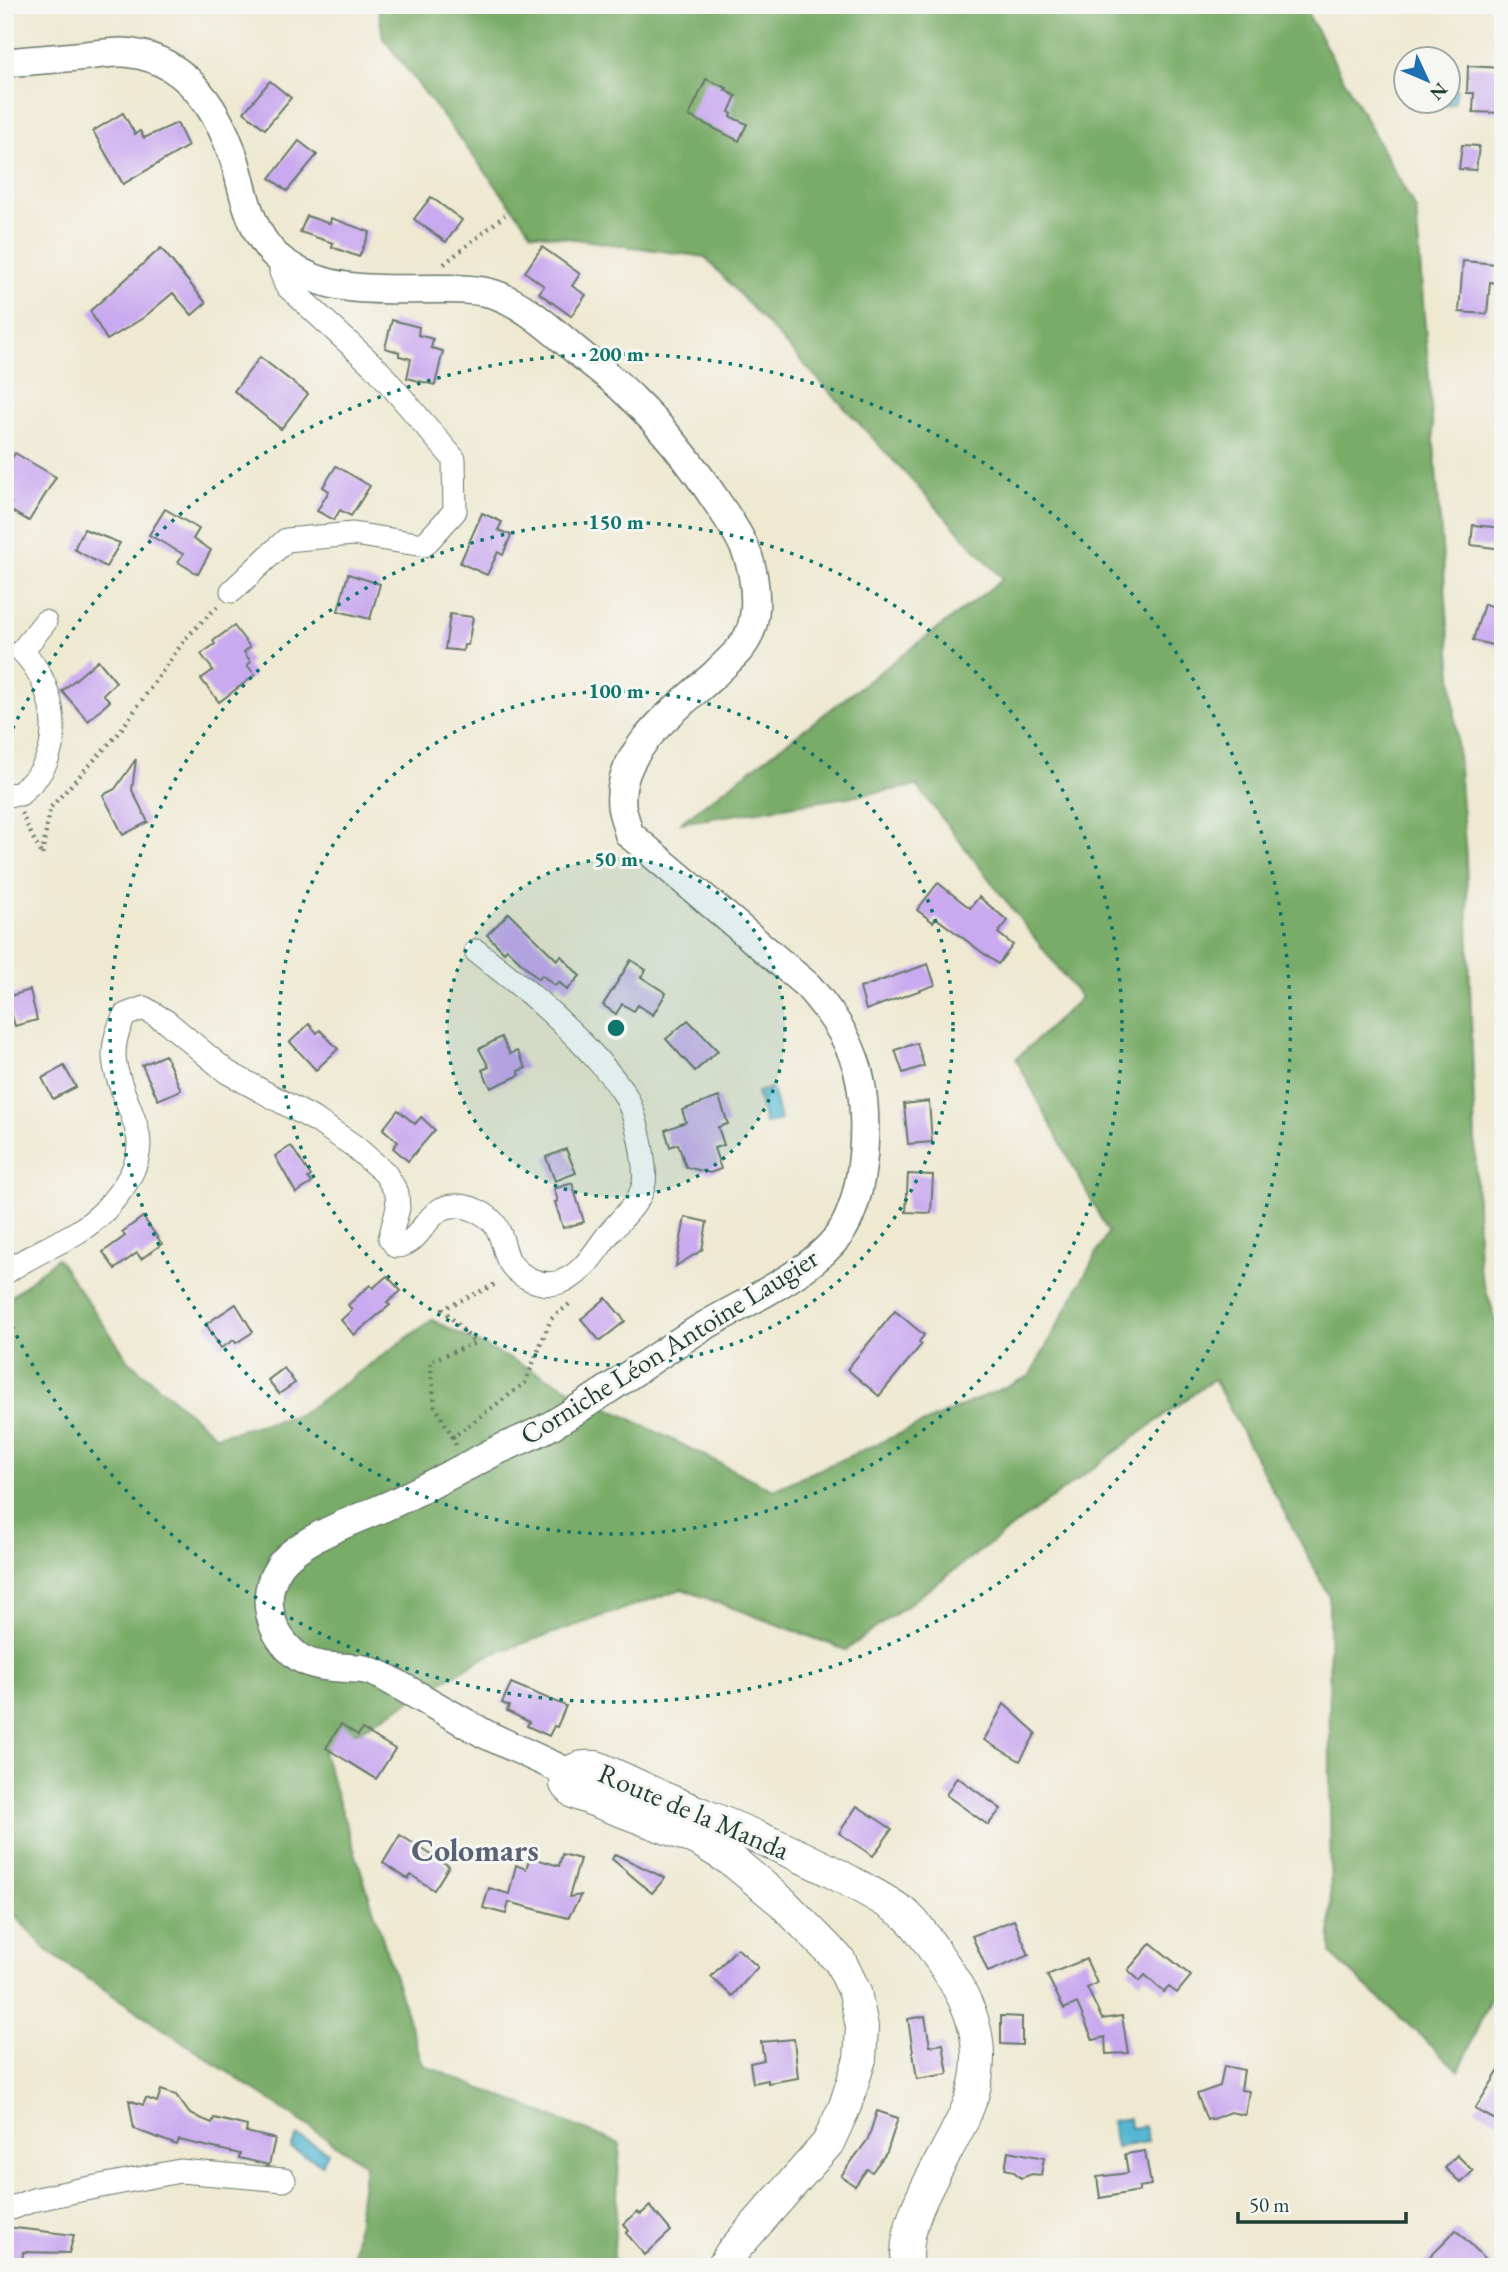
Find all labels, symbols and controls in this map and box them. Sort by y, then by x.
north arrow [1392,46,1462,116]
text: N [1424,77,1453,106]
text: 200 m [588,340,644,367]
text: 150 m [588,508,644,535]
text: 100 m [588,677,644,704]
text: 50 m [594,845,638,872]
centre of rings [604,1016,628,1040]
street label: Corniche Léon Antoine Laugier [513,1239,825,1453]
street label: Route de la Manda [593,1755,796,1868]
district label: Colomars [411,1829,539,1871]
scale bar [1238,2181,1406,2225]
text: 50 m [1249,2191,1290,2218]

